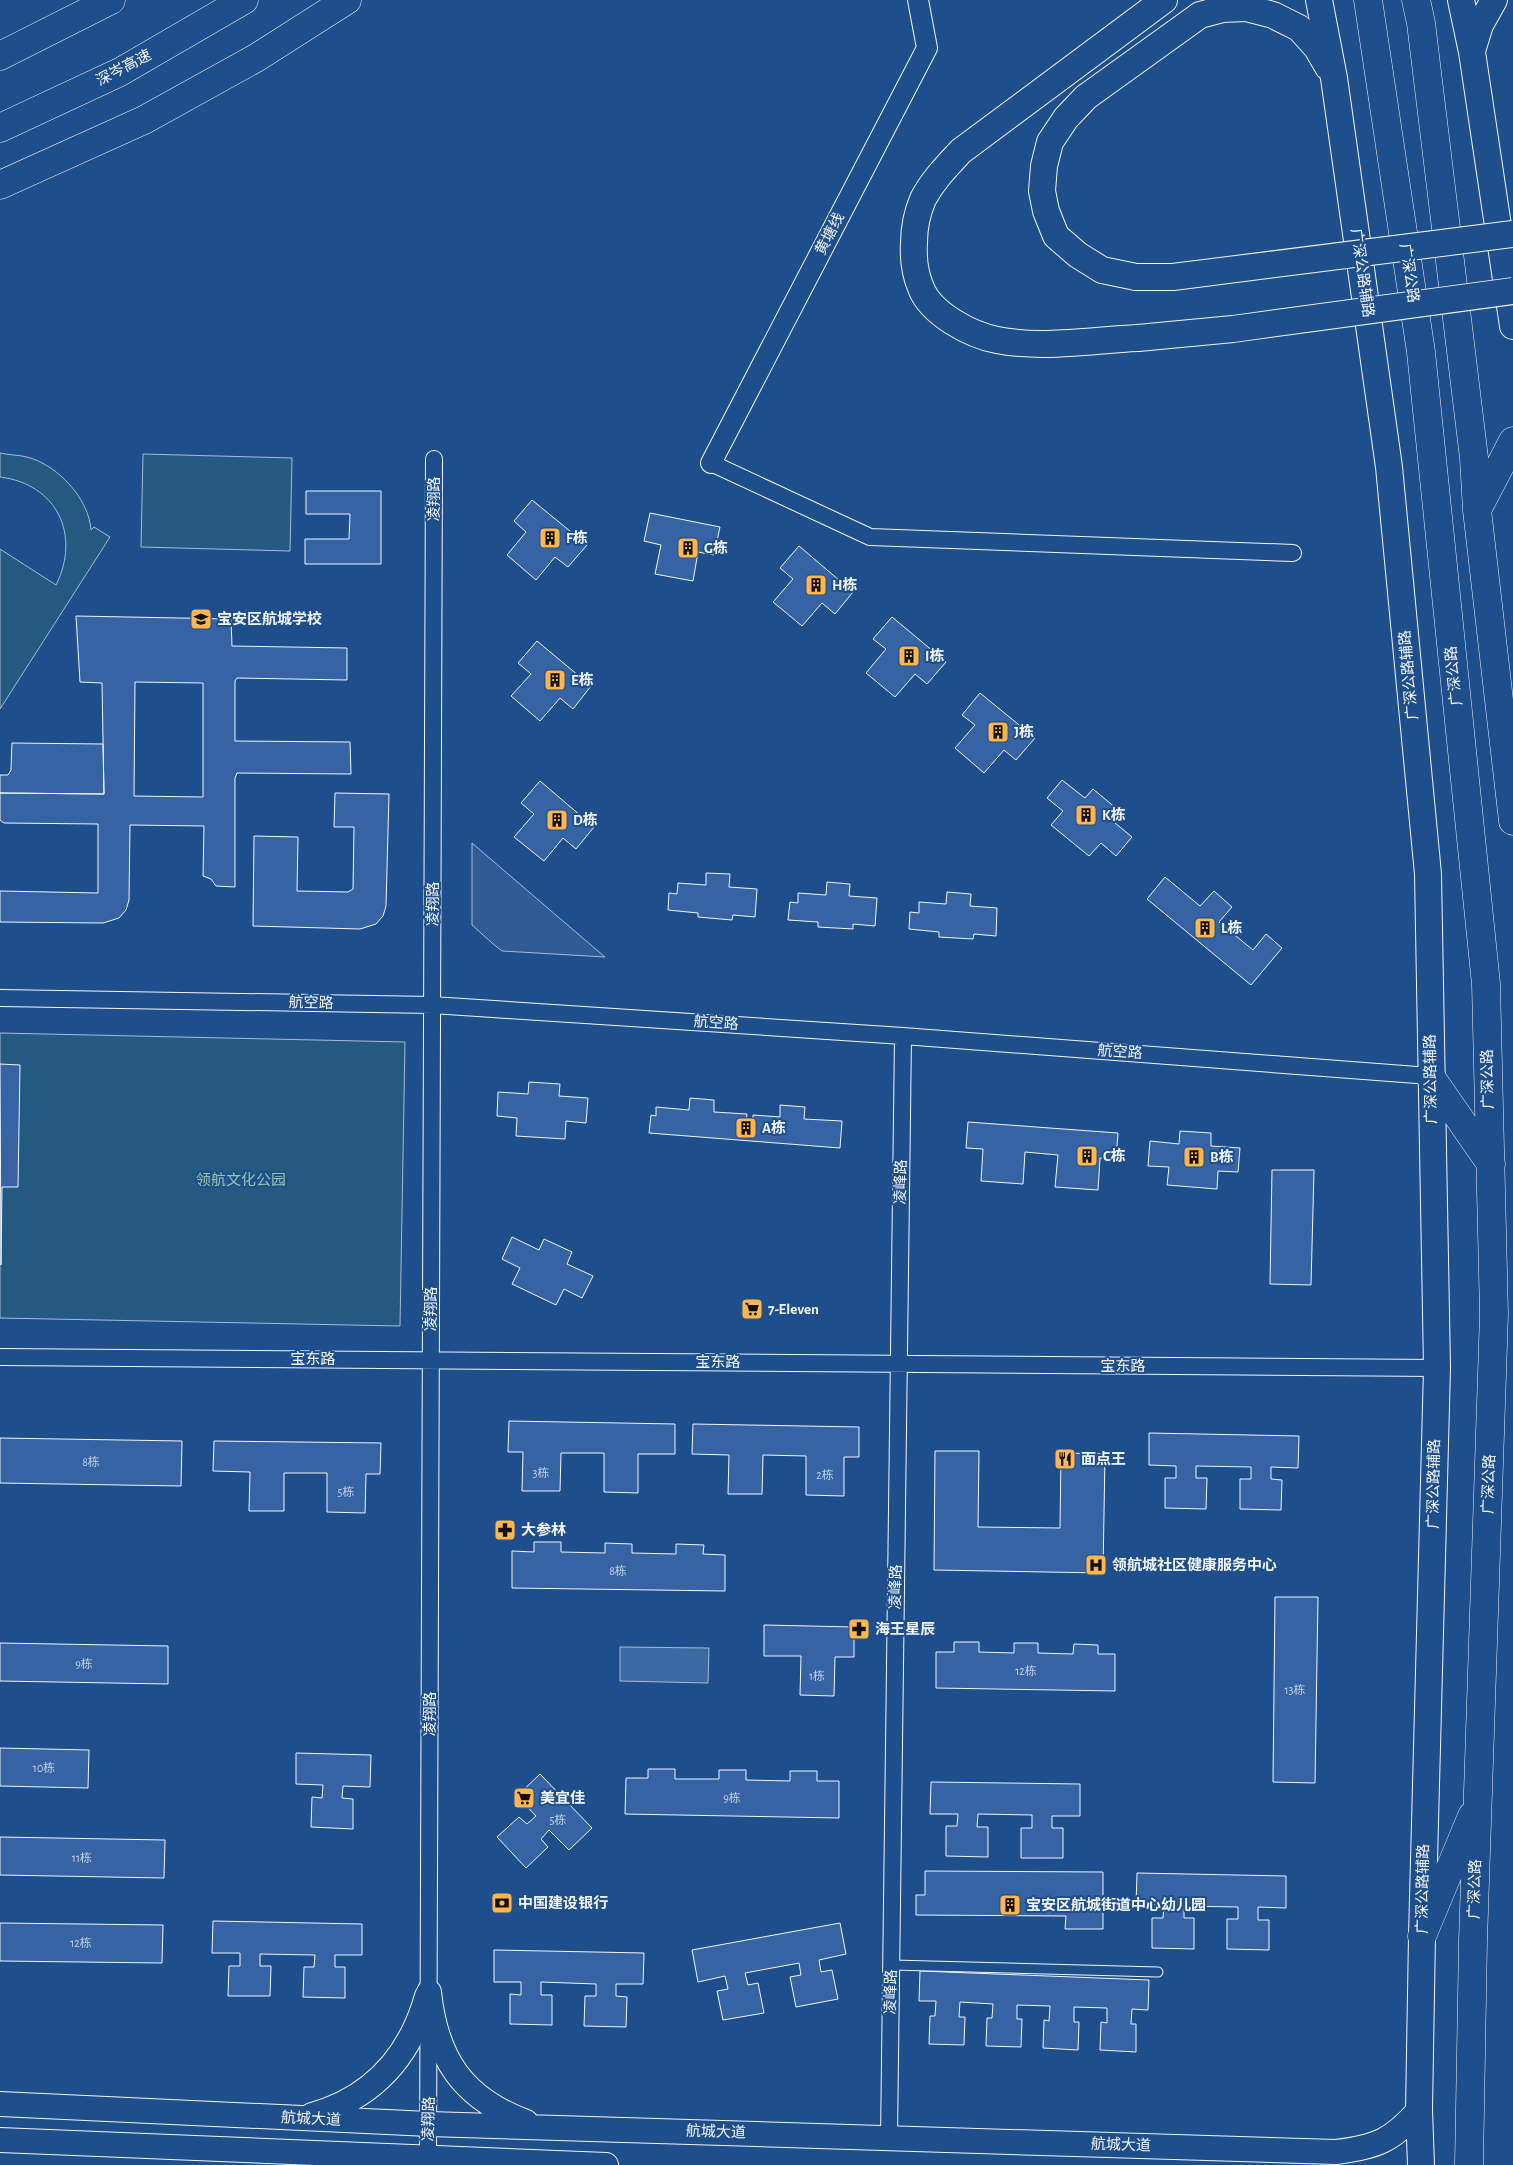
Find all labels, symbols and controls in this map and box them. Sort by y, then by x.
street label: 深岑高速 [94,46,154,89]
street label: 黄塘线 [811,210,847,257]
street label: 广深公路辅路 [1348,227,1377,319]
street label: 广深公路 [1397,242,1422,304]
street label: 凌翔路 [426,476,442,522]
building icon: F栋 [538,526,562,550]
place label: F栋 [566,529,588,546]
building icon: G栋 [676,536,700,560]
place label: G栋 [704,539,728,556]
building icon: H栋 [804,573,828,597]
place label: H栋 [832,576,857,593]
school or university icon: 宝安区航城学校 [189,607,213,631]
place label: 宝安区航城学校 [217,610,322,627]
street label: 广深公路辅路 [1397,630,1420,721]
building icon: I栋 [897,644,921,668]
street label: 广深公路 [1442,645,1465,707]
place label: I栋 [925,647,944,664]
building icon: E栋 [543,668,567,692]
place label: E栋 [571,671,594,688]
building icon: J栋 [986,720,1010,744]
place label: J栋 [1014,723,1034,740]
building icon: K栋 [1074,803,1098,827]
place label: K栋 [1102,806,1126,823]
building icon: D栋 [545,808,569,832]
place label: D栋 [573,811,598,828]
street label: 凌翔路 [425,881,441,927]
building icon: L栋 [1193,916,1217,940]
place label: L栋 [1221,919,1243,936]
street label: 航空路 [288,994,334,1011]
street label: 航空路 [693,1013,739,1032]
street label: 广深公路辅路 [1422,1034,1439,1124]
street label: 航空路 [1097,1042,1143,1061]
street label: 广深公路 [1479,1049,1496,1109]
building icon: A栋 [734,1116,758,1140]
place label: A栋 [762,1119,786,1136]
building icon: C栋 [1075,1144,1099,1168]
building icon: B栋 [1182,1145,1206,1169]
place label: C栋 [1103,1147,1126,1164]
place label: B栋 [1210,1148,1234,1165]
street label: 凌峰路 [891,1159,909,1205]
park label: 领航文化公园 [196,1171,286,1188]
street label: 凌翔路 [423,1286,439,1332]
supermarket icon: 7-Eleven [740,1297,764,1321]
place label: 7-Eleven [768,1302,819,1317]
street label: 宝东路 [290,1351,336,1367]
street label: 宝东路 [695,1354,741,1370]
street label: 宝东路 [1100,1358,1146,1374]
street label: 广深公路辅路 [1425,1439,1442,1529]
restaurant icon: 面点王 [1053,1447,1077,1471]
place label: 面点王 [1081,1451,1126,1467]
street label: 广深公路 [1479,1454,1498,1514]
house number: 8栋 [82,1455,100,1468]
house number: 3栋 [533,1466,549,1479]
house number: 2栋 [816,1468,834,1481]
house number: 5栋 [337,1485,355,1498]
pharmacy icon: 大参林 [493,1518,517,1542]
place label: 大参林 [521,1522,566,1538]
hospital icon: 领航城社区健康服务中心 [1084,1553,1108,1577]
place label: 领航城社区健康服务中心 [1112,1556,1277,1573]
house number: 8栋 [609,1564,627,1577]
street label: 凌峰路 [886,1564,904,1610]
pharmacy icon: 海王星辰 [847,1617,871,1641]
place label: 海王星辰 [875,1621,935,1637]
house number: 9栋 [75,1657,93,1670]
house number: 12栋 [1015,1664,1037,1677]
house number: 1栋 [809,1669,825,1682]
house number: 13栋 [1284,1683,1306,1696]
street label: 凌翔路 [422,1691,438,1737]
house number: 10栋 [33,1761,55,1774]
supermarket icon: 美宜佳 [512,1786,536,1810]
place label: 美宜佳 [540,1790,585,1806]
house number: 9栋 [723,1791,741,1804]
house number: 5栋 [549,1813,567,1826]
street label: 广深公路辅路 [1414,1844,1431,1934]
house number: 11栋 [72,1851,92,1864]
street label: 广深公路 [1465,1859,1484,1919]
bank icon: 中国建设银行 [490,1891,514,1915]
building icon: 宝安区航城街道中心幼儿园 [998,1893,1022,1917]
place label: 中国建设银行 [518,1895,608,1911]
place label: 宝安区航城街道中心幼儿园 [1026,1896,1206,1913]
house number: 12栋 [70,1936,92,1949]
street label: 凌峰路 [881,1969,899,2015]
street label: 凌翔路 [420,2096,437,2142]
street label: 航城大道 [281,2109,341,2128]
street label: 航城大道 [686,2122,746,2141]
street label: 航城大道 [1091,2135,1151,2154]

